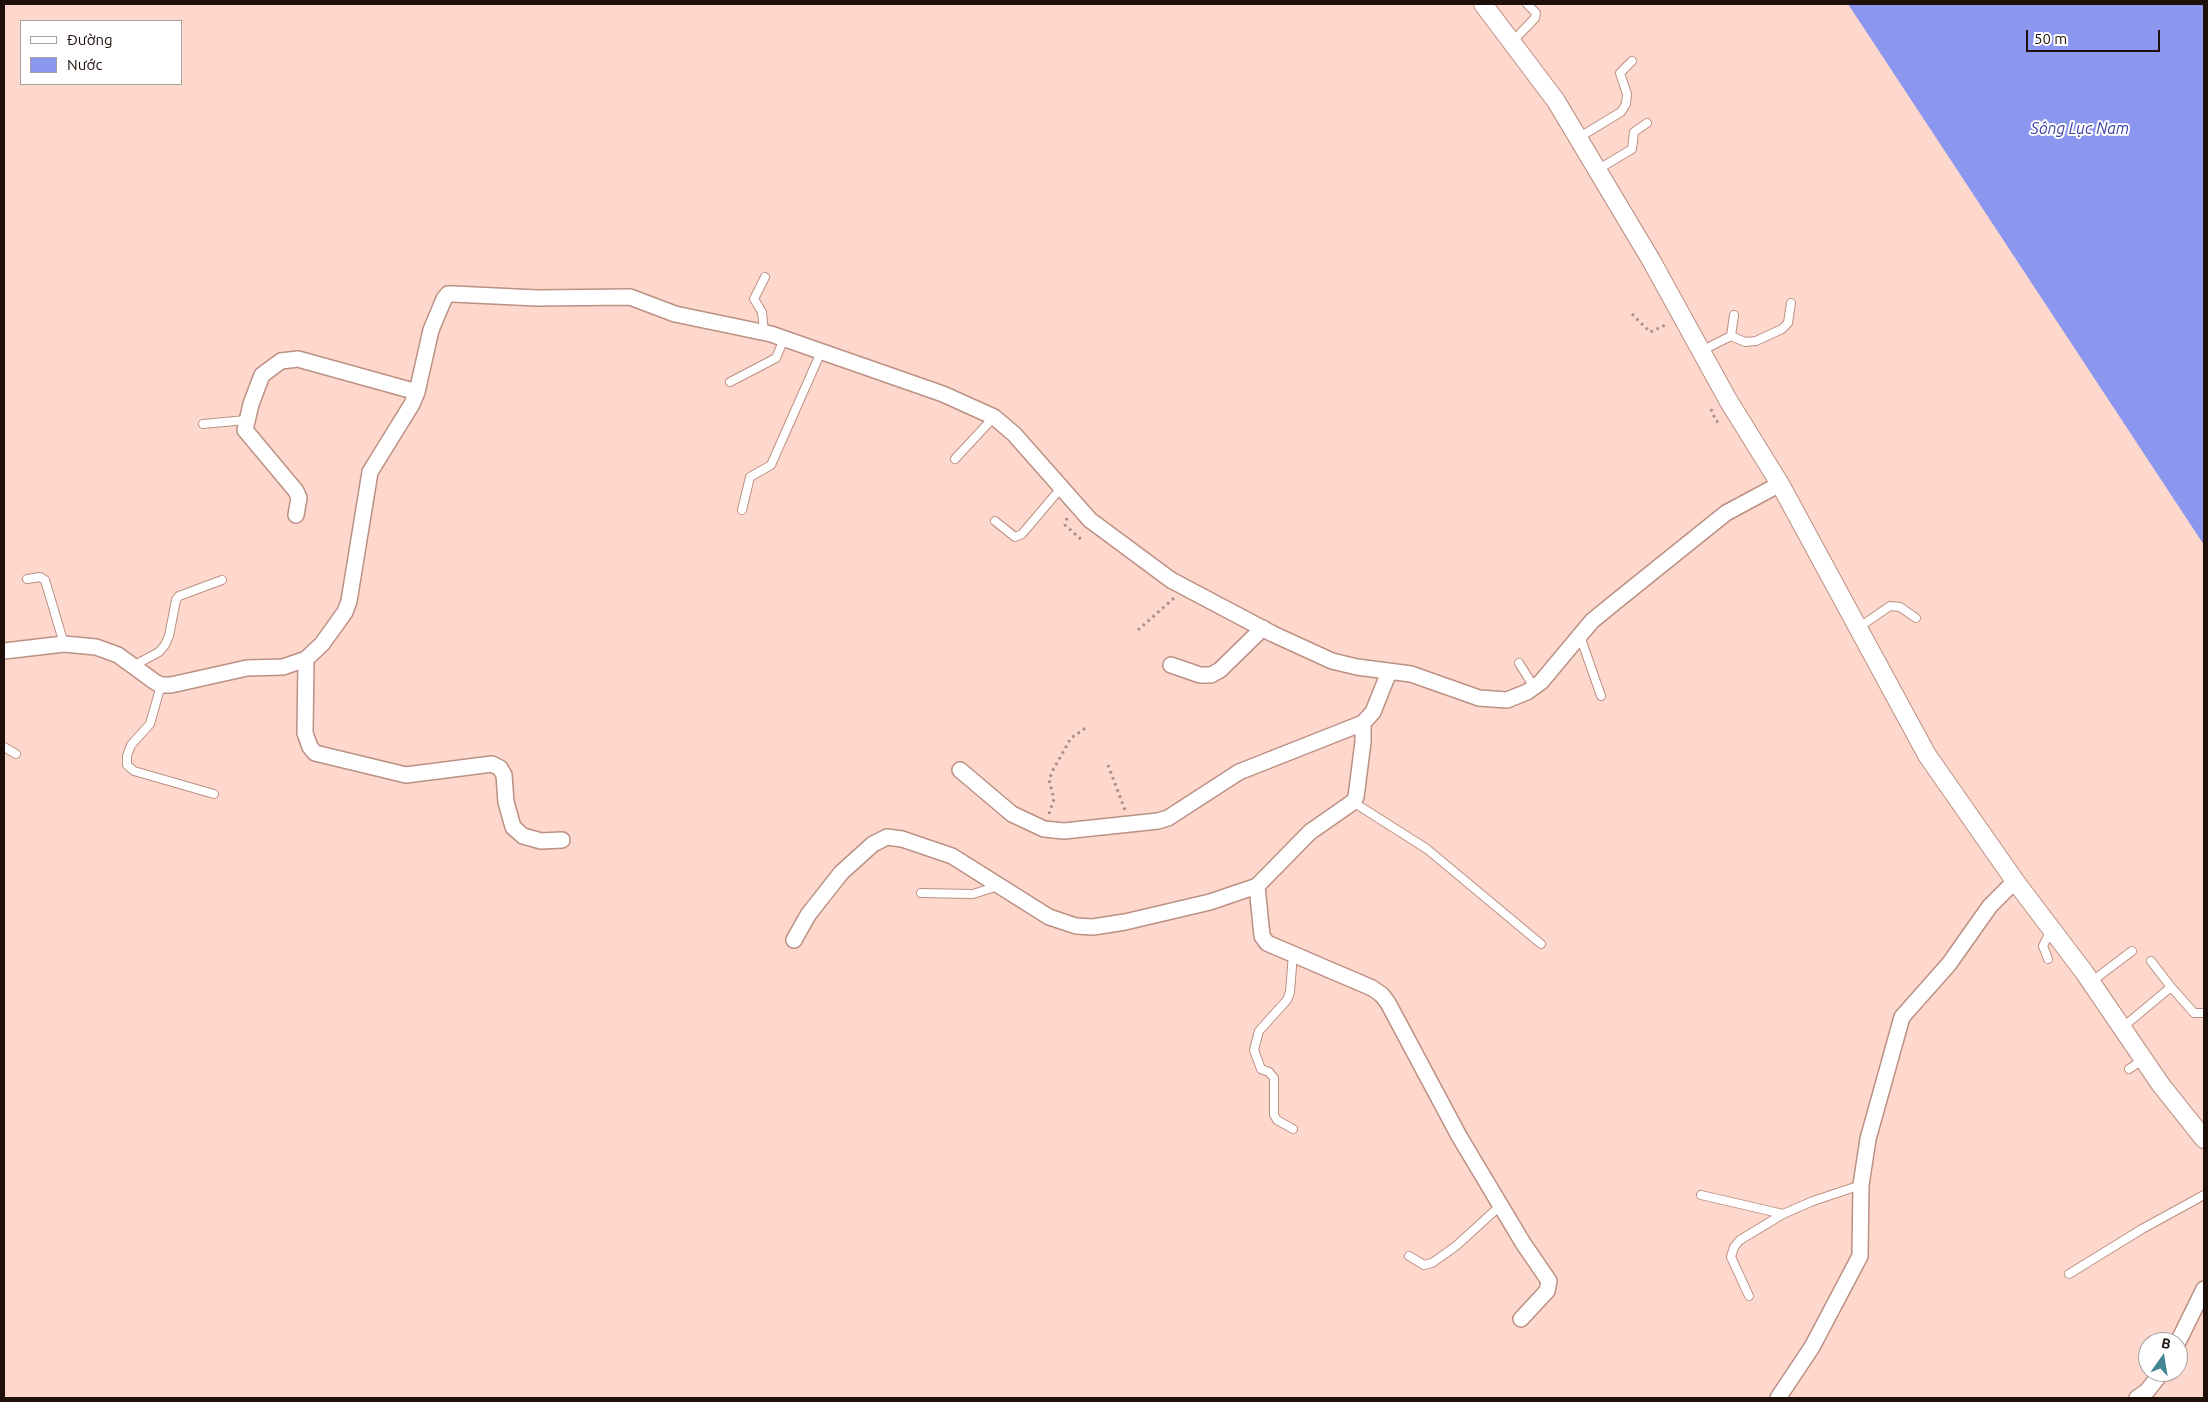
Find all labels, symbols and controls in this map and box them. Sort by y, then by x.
legend [20,20,182,85]
scale bar [2028,20,2162,52]
text: 50 m [2034,30,2067,47]
text: Đường [67,31,113,48]
text: Nước [67,56,102,73]
water label: Sông Lục Nam [2031,119,2129,139]
north arrow [2138,1332,2188,1382]
text: B [2160,1335,2172,1352]

